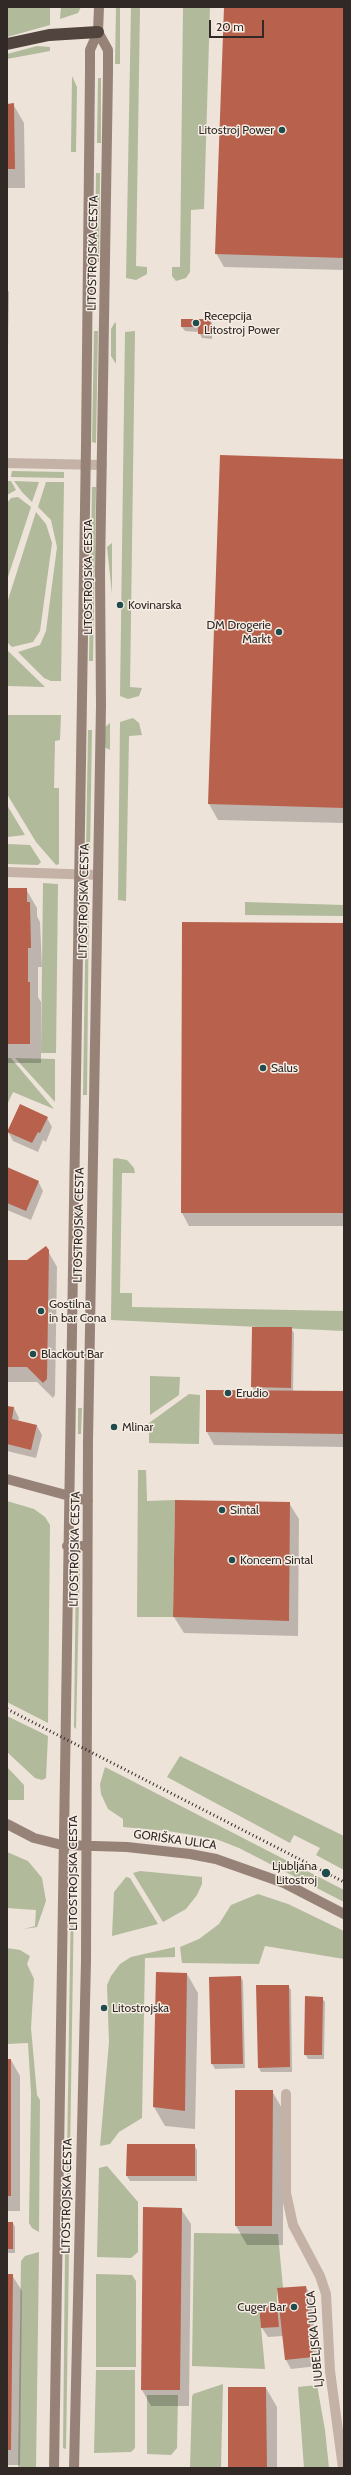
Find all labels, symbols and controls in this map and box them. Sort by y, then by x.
scale bar [211,12,266,38]
text: 20 m [216,19,244,34]
place label: Litostroj Power [199,123,274,137]
marker: Litostroj Power [277,125,287,135]
street label: LITOSTROJSKA CESTA [85,195,101,311]
place label: Recepcija Litostroj Power [204,309,279,337]
marker: Recepcija Litostroj Power [191,318,201,328]
street label: LITOSTROJSKA CESTA [81,519,95,635]
place label: Kovinarska [128,598,182,612]
marker: Kovinarska [115,600,125,610]
place label: DM Drogerie Markt [206,618,271,646]
marker: DM Drogerie Markt [274,627,284,637]
street label: LITOSTROJSKA CESTA [76,843,92,959]
place label: Salus [271,1061,298,1075]
marker: Salus [258,1063,268,1073]
street label: LITOSTROJSKA CESTA [71,1167,87,1283]
place label: Gostilna in bar Cona [49,1297,106,1325]
marker: Gostilna in bar Cona [36,1306,46,1316]
place label: Blackout Bar [41,1347,104,1361]
marker: Blackout Bar [28,1349,38,1359]
place label: Erudio [236,1386,268,1400]
marker: Erudio [223,1388,233,1398]
place label: Mlinar [122,1420,153,1434]
marker: Mlinar [109,1422,119,1432]
street label: LITOSTROJSKA CESTA [67,1491,83,1607]
place label: Sintal [230,1503,259,1517]
marker: Sintal [217,1505,227,1515]
place label: Koncern Sintal [240,1553,313,1567]
marker: Koncern Sintal [227,1555,237,1565]
street label: LITOSTROJSKA CESTA [66,1815,80,1931]
street label: GORIŠKA ULICA [132,1827,218,1853]
place label: Ljubljana Litostroj [272,1859,317,1887]
marker: Ljubljana Litostroj [320,1867,332,1879]
place label: Litostrojska [112,2001,169,2015]
marker: Litostrojska [99,2003,109,2013]
street label: LITOSTROJSKA CESTA [59,2138,75,2254]
street label: LJUBELJSKA ULICA [304,2290,326,2388]
place label: Cuger Bar [237,2300,286,2314]
marker: Cuger Bar [289,2302,299,2312]

